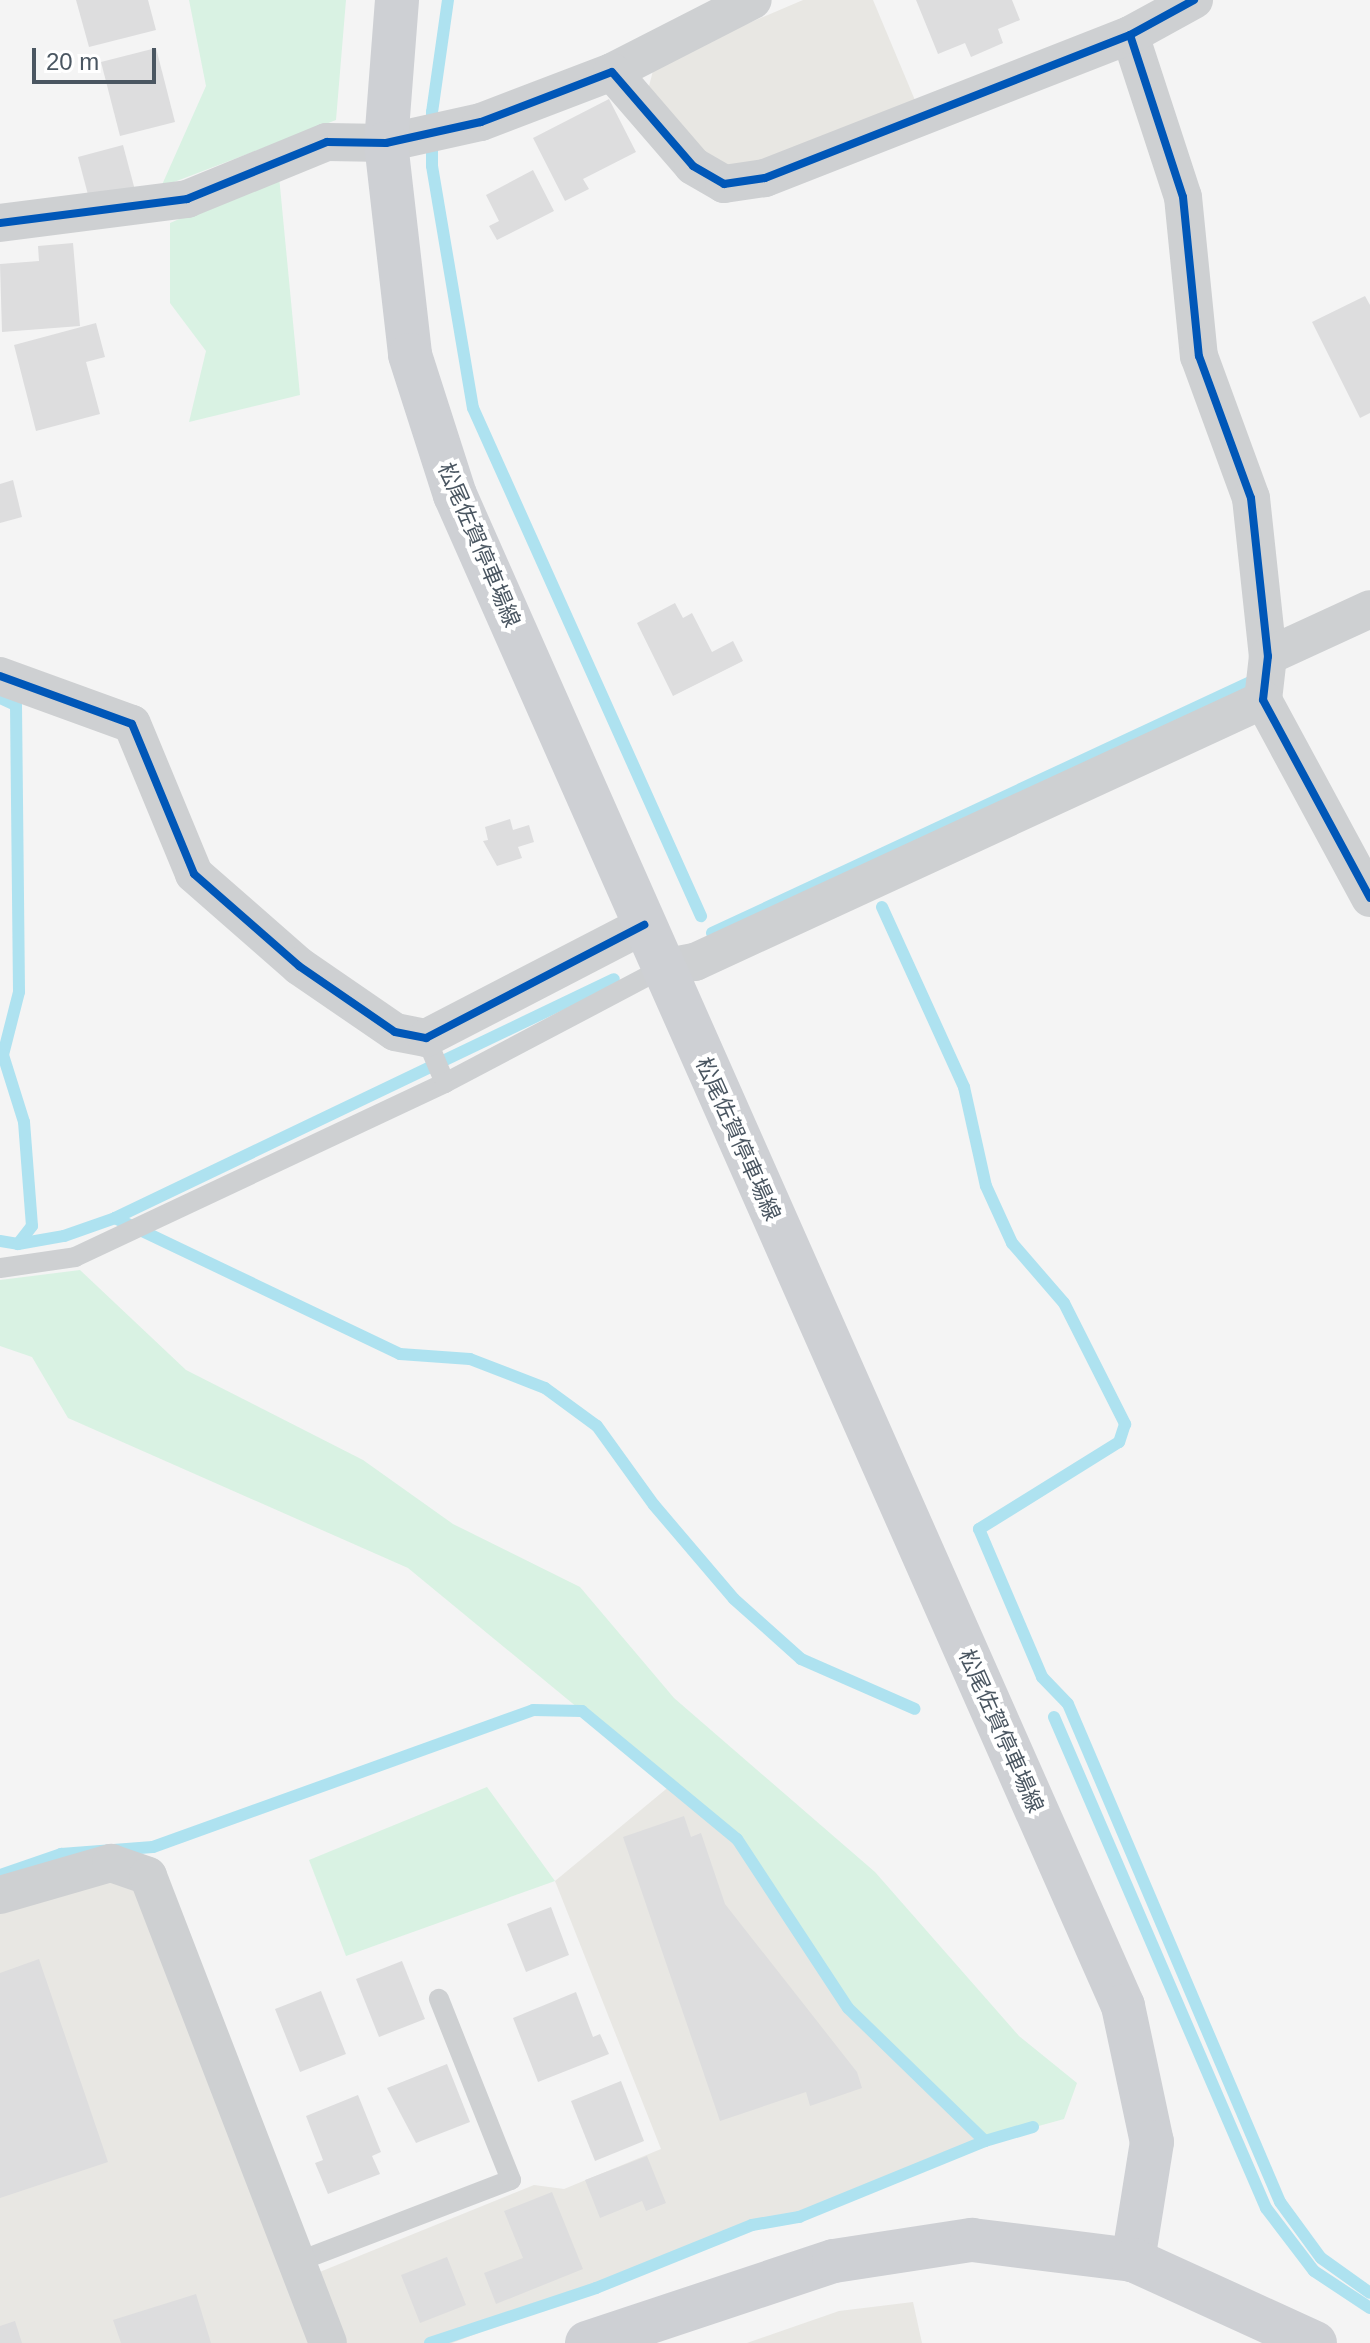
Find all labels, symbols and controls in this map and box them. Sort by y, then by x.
scale bar [36,32,160,82]
text: 20 m [46,48,99,75]
street label: 松尾佐賀停車場線 [432,459,526,631]
street label: 松尾佐賀停車場線 [690,1053,786,1225]
street label: 松尾佐賀停車場線 [953,1645,1049,1817]

